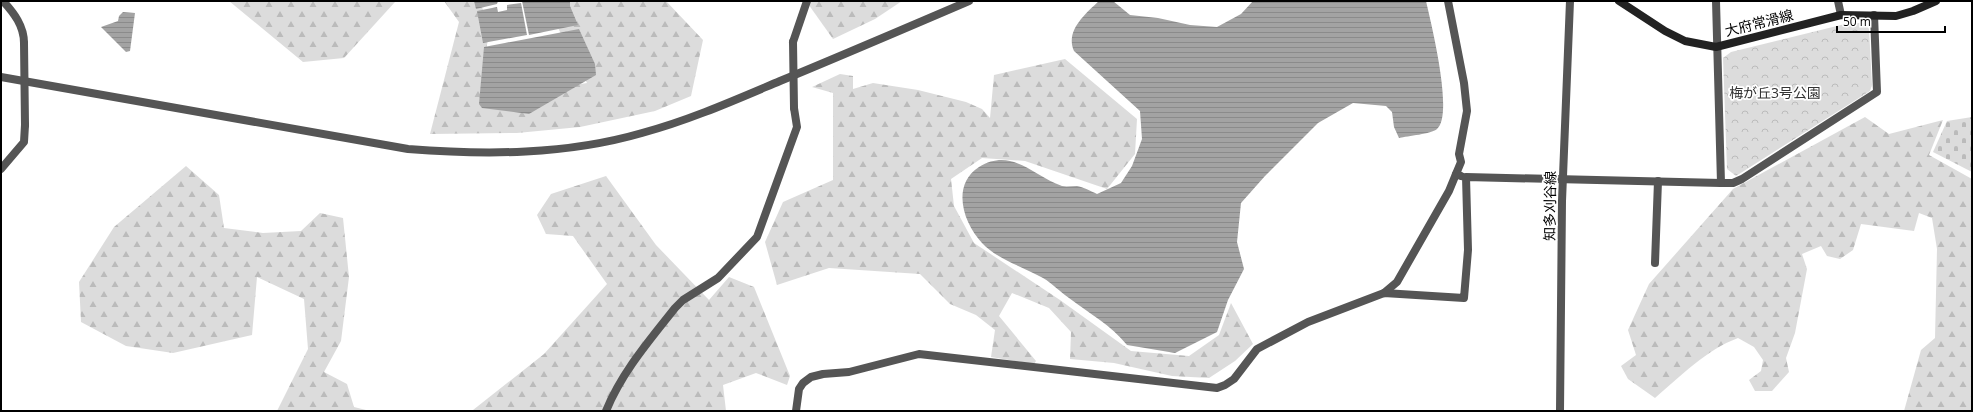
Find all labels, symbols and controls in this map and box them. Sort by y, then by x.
street label: 大府常滑線 [1723,5,1795,40]
scale bar [1837,8,1945,34]
text: 50 m [1843,13,1871,30]
park label: 梅が丘3号公園 [1729,83,1821,102]
street label: 知多刈谷線 [1539,171,1560,241]

